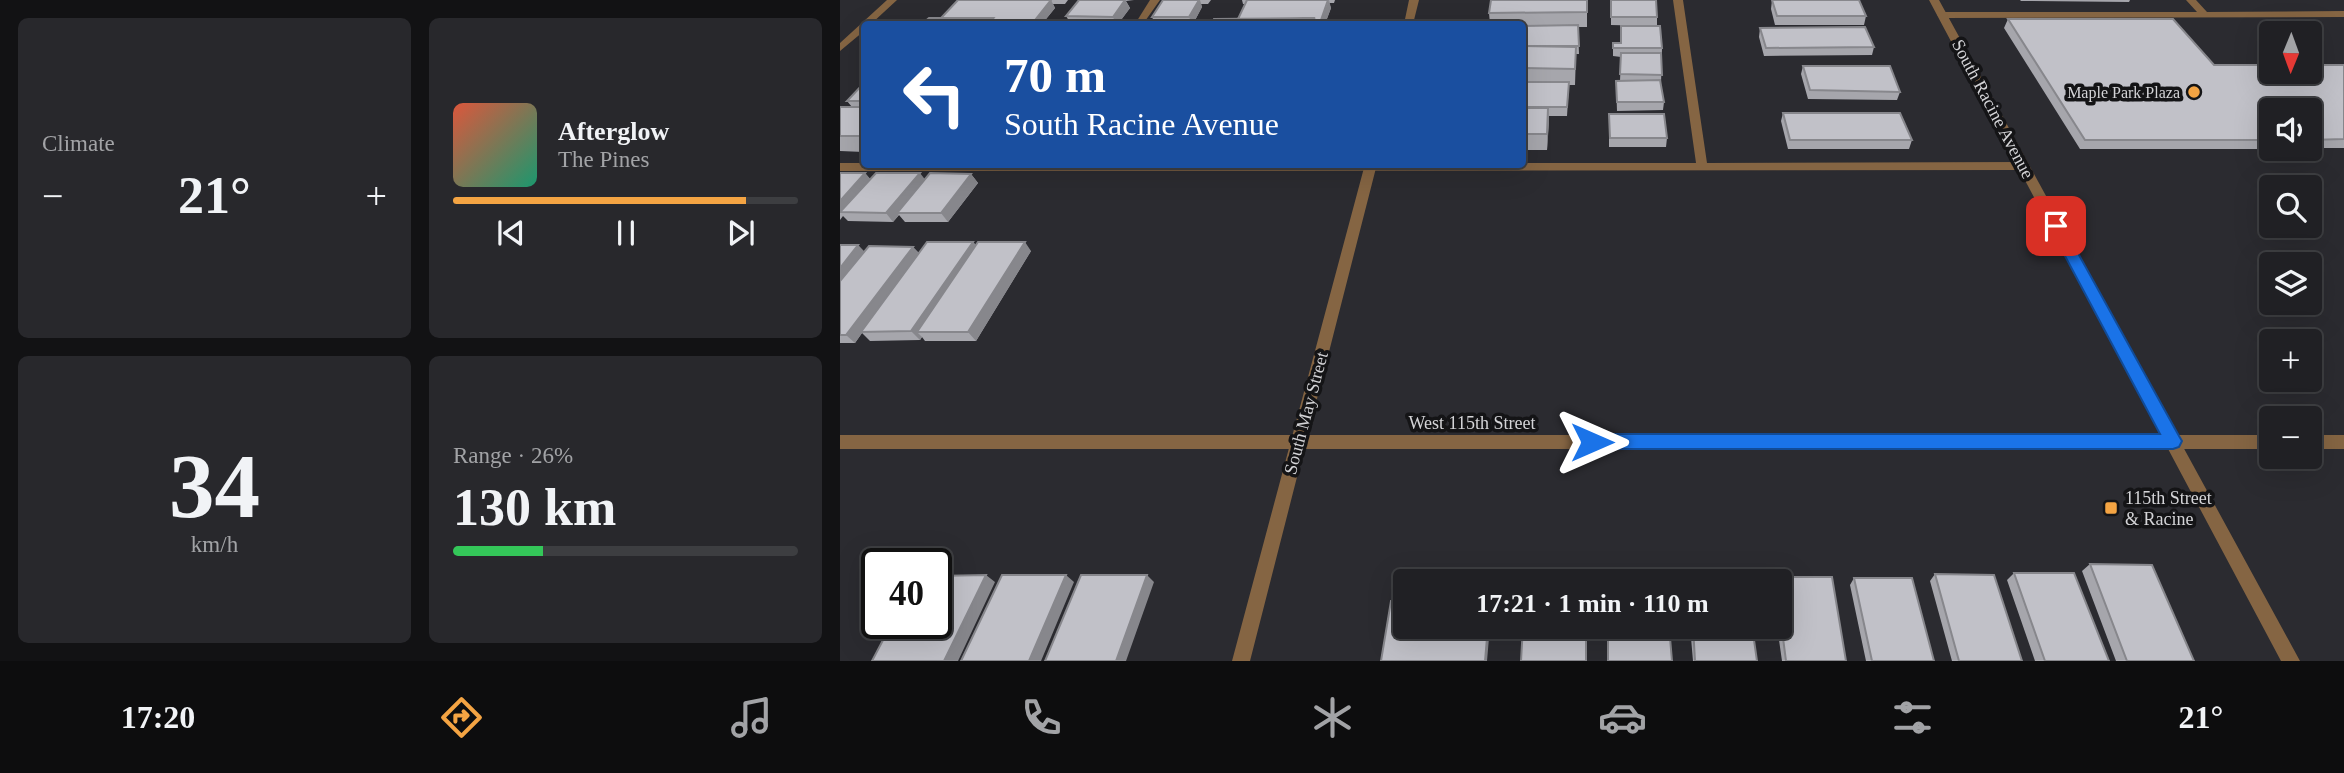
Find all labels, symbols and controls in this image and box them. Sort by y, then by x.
north arrow [2259,21,2322,84]
map controls [2259,21,2322,469]
street label: South Racine Avenue [1948,36,2038,182]
text: 70 m [1004,48,1106,103]
icon: left [889,49,980,140]
place label: Maple Park Plaza [2067,84,2180,102]
marker: Maple Park Plaza [2186,84,2202,100]
button: sound [2259,98,2322,161]
text: South Racine Avenue [1004,106,1279,142]
text: Afterglow [558,117,669,146]
text: Climate [42,131,115,156]
text: The Pines [558,147,649,172]
text: 21° [178,167,251,224]
text: − [42,175,63,217]
text: + [366,175,387,217]
button: search [2259,175,2322,238]
pin [2026,196,2086,256]
icon: arrive [2037,207,2075,245]
icon: previous [492,214,530,252]
icon: pause [607,214,645,252]
icon: next [722,214,760,252]
button: layers [2259,252,2322,315]
button: + [2259,329,2322,392]
street label: South May Street [1280,350,1332,476]
position arrow [1555,405,1629,479]
button: − [2259,406,2322,469]
street label: West 115th Street [1409,413,1535,433]
text: 34 [169,436,260,537]
text: Range · 26% [453,443,573,468]
text: 130 km [453,479,616,536]
place label: 115th Street & Racine [2125,488,2212,529]
marker: 115th Street & Racine [2103,500,2119,516]
text: km/h [191,532,238,557]
speed limit sign: 40 [861,548,952,639]
text: 17:21 · 1 min · 110 m [1476,589,1709,618]
icon: directions [437,693,486,742]
icon: music [727,693,776,742]
icon: phone [1017,693,1066,742]
icon: climate [1308,693,1357,742]
icon: car [1598,693,1647,742]
icon: filters [1888,693,1937,742]
text: 17:20 [121,699,195,735]
text: 21° [2179,699,2223,735]

